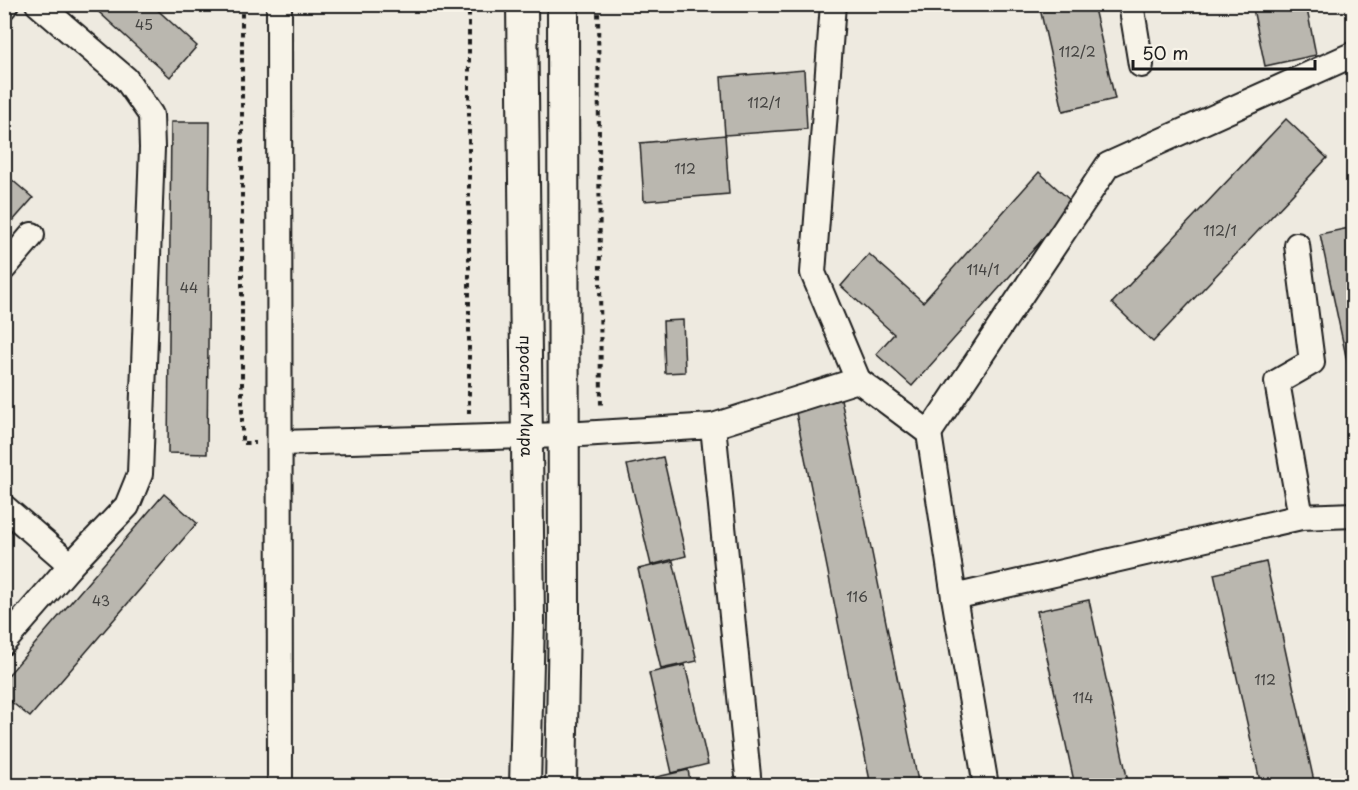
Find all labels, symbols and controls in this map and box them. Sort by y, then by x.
house number: 45 [135,14,153,35]
scale bar [1133,33,1314,71]
text: 50 m [1142,39,1189,66]
house number: 112/2 [1058,41,1096,62]
house number: 112/1 [747,92,781,113]
house number: 112 [674,158,696,179]
house number: 112/1 [1203,220,1237,241]
house number: 114/1 [966,259,1000,280]
house number: 44 [180,277,198,298]
street label: проспект Мира [515,335,540,457]
house number: 116 [846,586,868,607]
house number: 43 [92,590,110,611]
house number: 112 [1254,669,1276,690]
house number: 114 [1073,687,1094,708]

